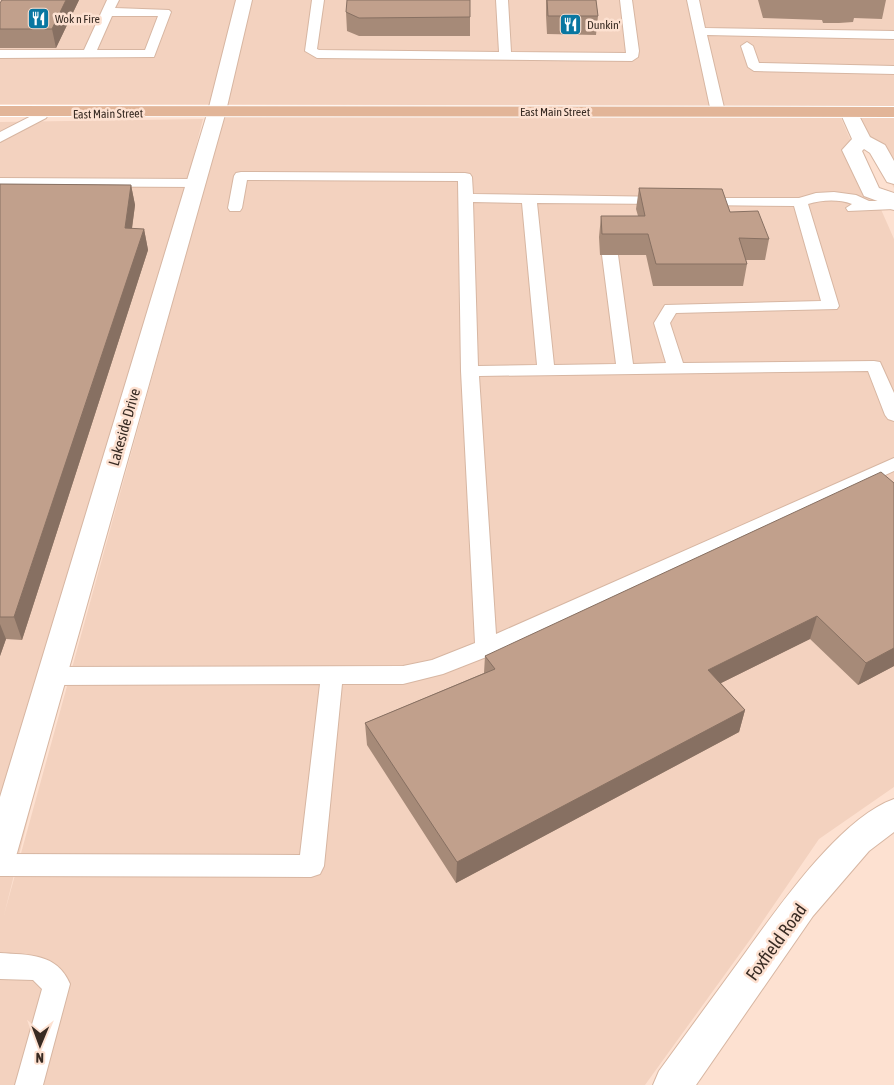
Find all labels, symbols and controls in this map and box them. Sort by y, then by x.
restaurant icon: Wok n Fire [27,7,51,31]
place label: Wok n Fire [55,12,100,26]
restaurant icon: Dunkin' [559,13,583,37]
place label: Dunkin' [587,18,621,32]
street label: East Main Street [520,105,591,119]
street label: East Main Street [73,106,144,122]
street label: Lakeside Drive [105,386,143,468]
street label: Foxfield Road [741,900,811,984]
north arrow [15,1020,65,1070]
text: N [36,1050,44,1066]

